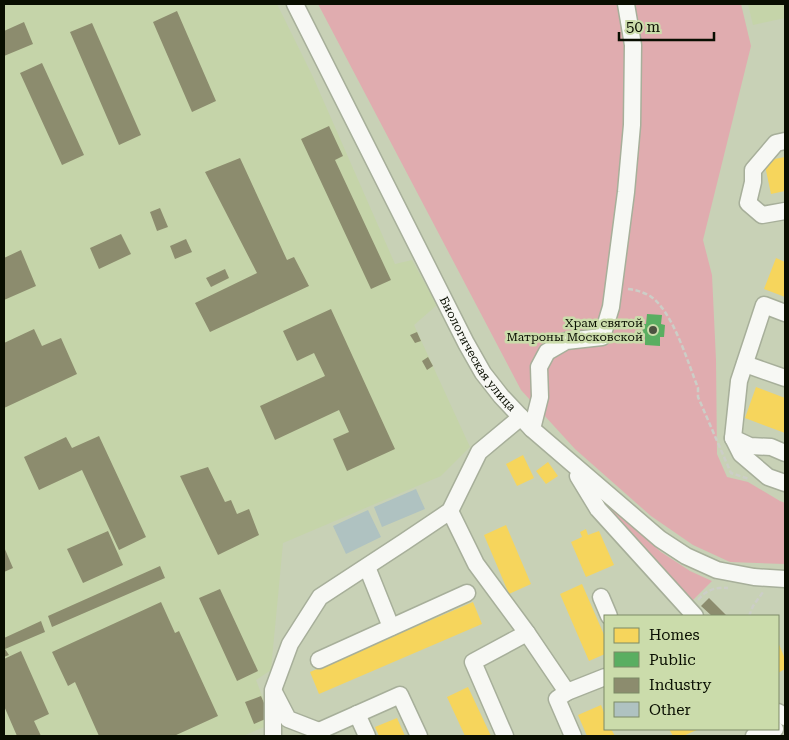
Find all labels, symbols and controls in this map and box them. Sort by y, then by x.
scale bar [619,10,714,42]
text: 50 m [626,18,661,36]
street label: Биологическая улица [437,294,519,415]
place label: Храм святой Матроны Московской [506,316,643,344]
marker: Храм святой Матроны Московской [647,324,659,336]
legend [604,615,779,730]
text: Homes [649,626,700,644]
text: Public [649,651,696,669]
text: Industry [649,676,711,694]
text: Other [649,701,691,719]

